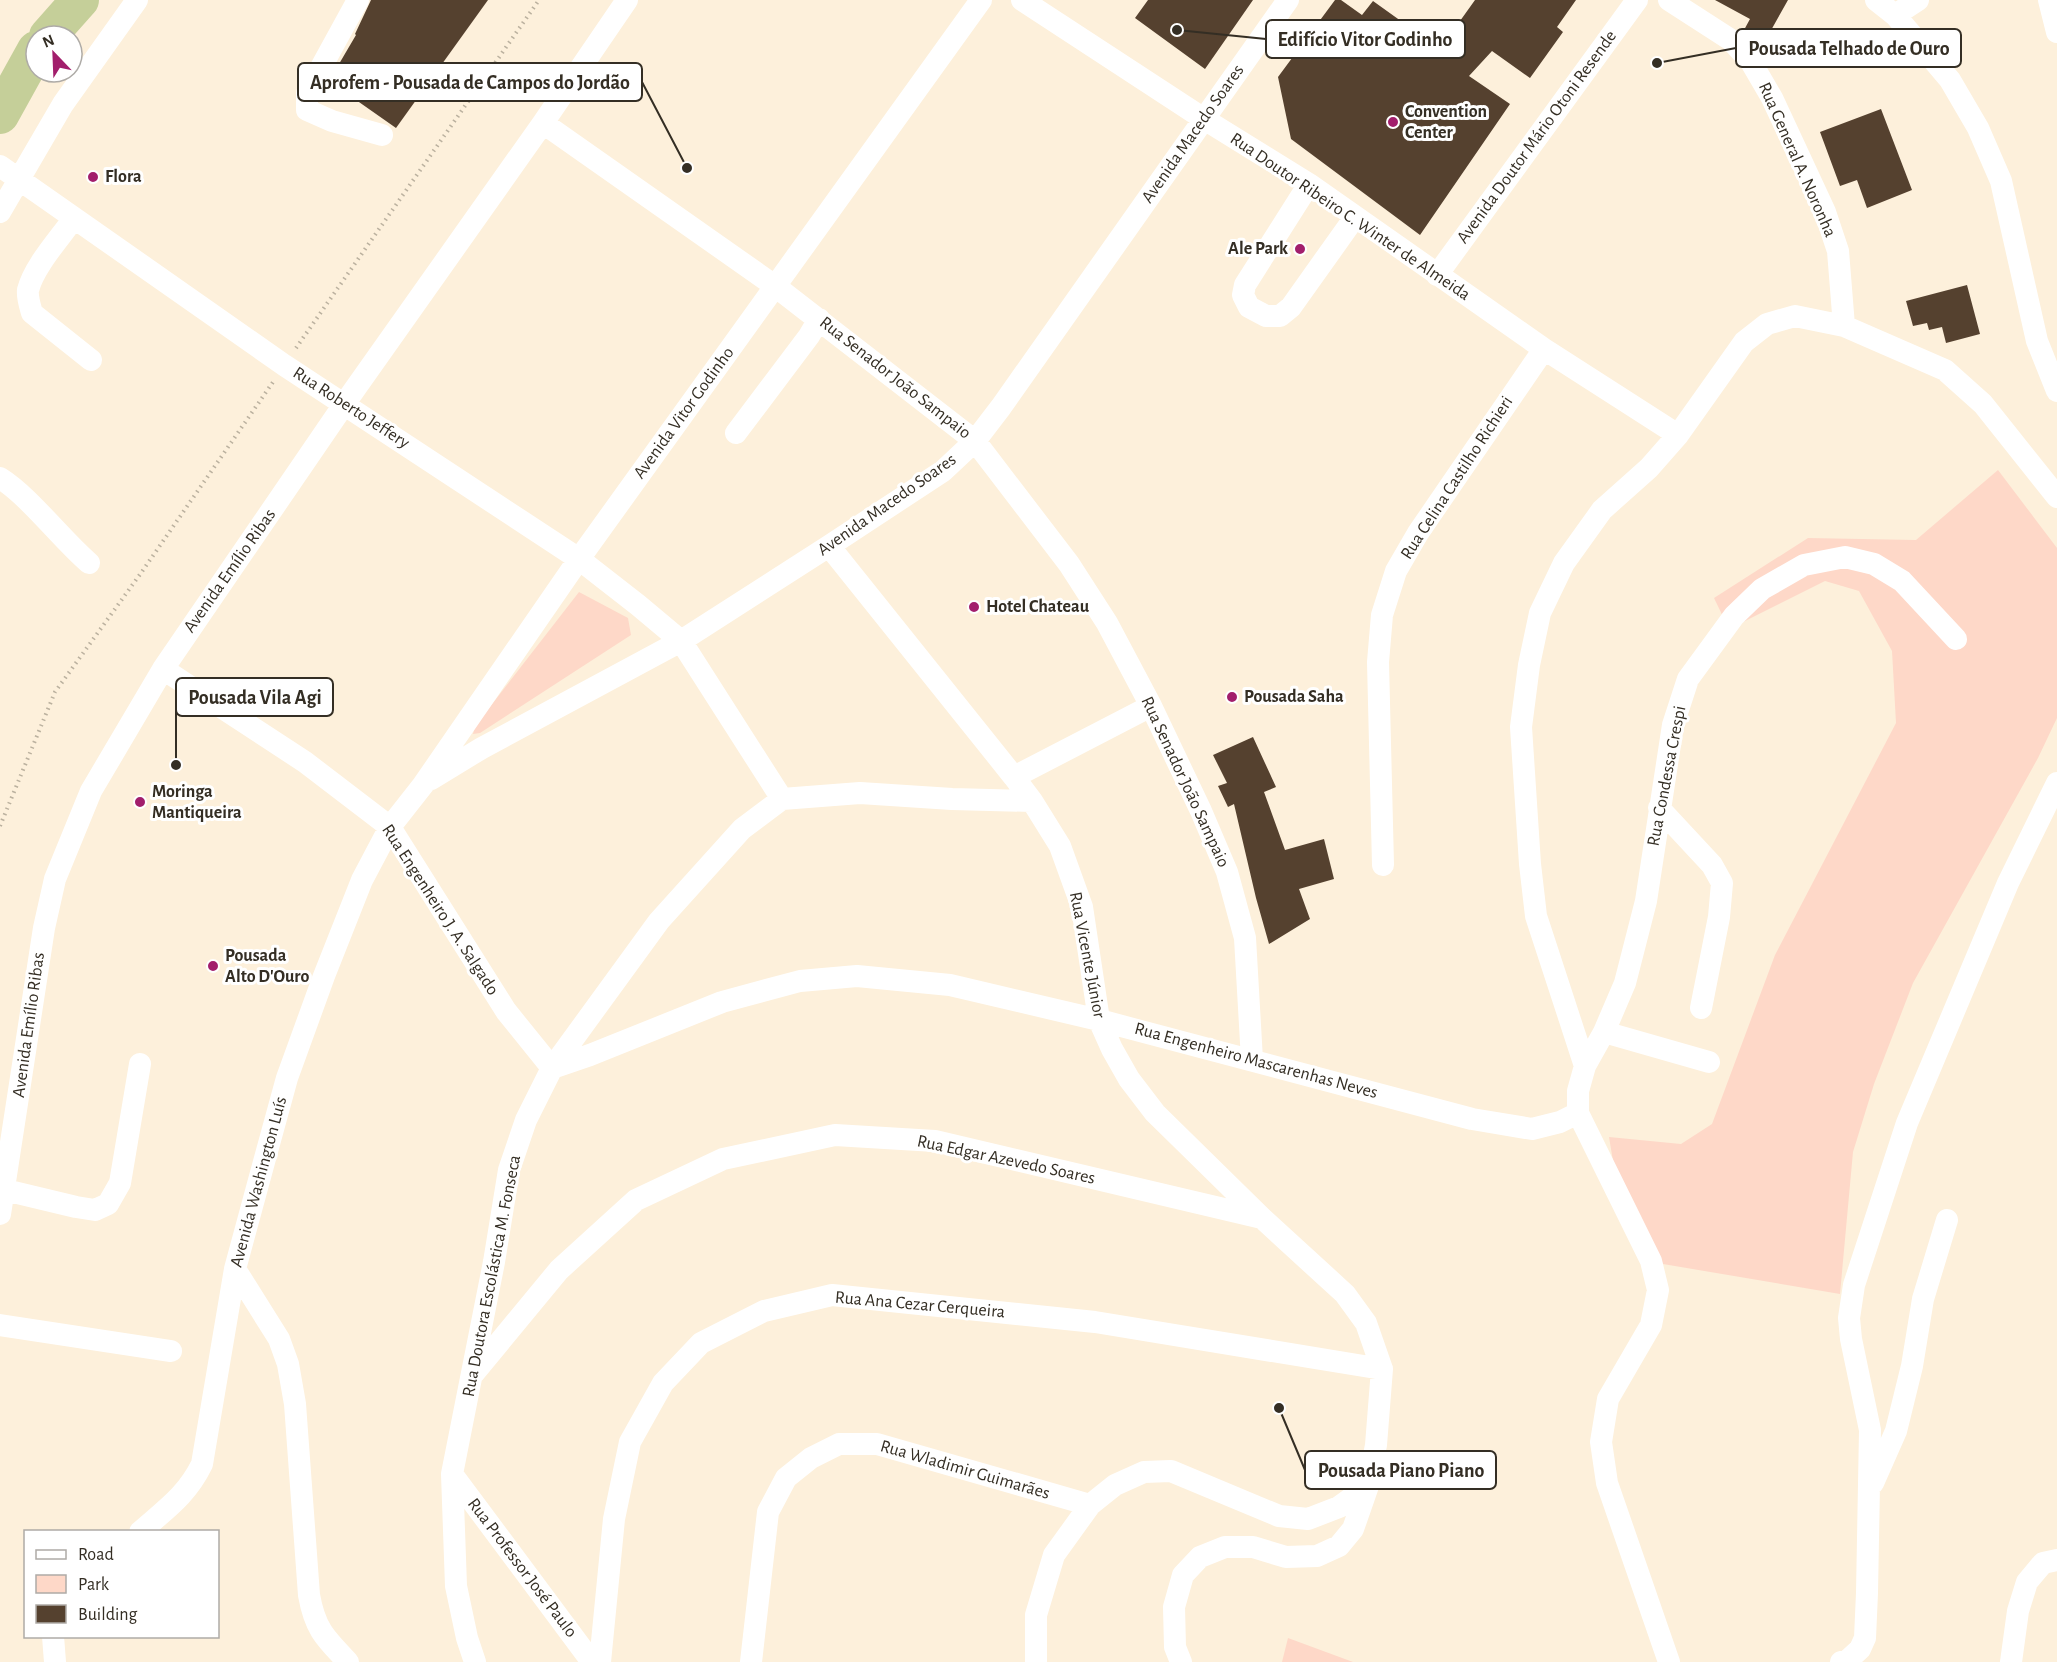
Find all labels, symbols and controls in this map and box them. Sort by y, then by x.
callout: Edifício Vitor Godinho [1266,20,1465,58]
north arrow [24,24,84,84]
street label: Avenida Doutor Mário Otoni Resende [1454,27,1620,247]
callout: Pousada Telhado de Ouro [1736,29,1961,67]
text: Edifício Vitor Godinho [1278,30,1453,50]
text: N [40,32,57,51]
text: Pousada Telhado de Ouro [1748,39,1950,59]
street label: Avenida Macedo Soares [1138,61,1248,207]
callout: Aprofem - Pousada de Campos do Jordão [298,63,642,101]
text: Aprofem - Pousada de Campos do Jordão [310,73,630,93]
street label: Rua General A. Noronha [1755,80,1839,240]
place label: Convention Center [1405,103,1487,142]
marker: Convention Center [1386,115,1400,129]
street label: Rua Doutor Ribeiro C. Winter de Almeida [1227,130,1473,304]
place label: Flora [105,168,142,186]
marker: Flora [86,170,100,184]
place label: Ale Park [1228,240,1288,258]
marker: Ale Park [1293,242,1307,256]
street label: Rua Senador João Sampaio [816,314,974,443]
street label: Avenida Vitor Godinho [630,344,738,482]
street label: Rua Roberto Jeffery [289,364,413,452]
street label: Rua Celina Castilho Richieri [1398,393,1516,563]
street label: Avenida Macedo Soares [814,450,960,560]
street label: Avenida Emílio Ribas [181,506,279,636]
place label: Hotel Chateau [986,598,1090,616]
marker: Hotel Chateau [967,600,981,614]
callout: Pousada Vila Agi [176,678,333,716]
text: Pousada Vila Agi [188,688,322,708]
place label: Pousada Saha [1244,688,1344,706]
marker: Pousada Saha [1225,690,1239,704]
street label: Rua Senador João Sampaio [1137,694,1233,870]
street label: Rua Condessa Crespi [1645,704,1689,848]
place label: Moringa Mantiqueira [152,783,242,822]
marker: Moringa Mantiqueira [133,795,147,809]
street label: Rua Engenheiro J. A. Salgado [378,821,502,999]
street label: Rua Vicente Júnior [1066,890,1108,1020]
place label: Pousada Alto D'Ouro [225,947,310,986]
street label: Avenida Emílio Ribas [10,951,48,1099]
marker: Pousada Alto D'Ouro [206,959,220,973]
street label: Rua Engenheiro Mascarenhas Neves [1132,1020,1380,1102]
street label: Avenida Washington Luís [228,1095,290,1269]
street label: Rua Edgar Azevedo Soares [915,1132,1097,1188]
street label: Rua Doutora Escolástica M. Fonseca [460,1154,524,1398]
street label: Rua Ana Cezar Cerqueira [834,1289,1006,1321]
street label: Rua Wladimir Guimarães [878,1437,1052,1503]
callout: Pousada Piano Piano [1305,1451,1496,1489]
text: Pousada Piano Piano [1318,1461,1484,1481]
street label: Rua Professor José Paulo [464,1495,580,1641]
legend [24,1530,219,1638]
text: Road [78,1546,114,1564]
text: Park [78,1576,110,1594]
text: Building [78,1606,138,1624]

